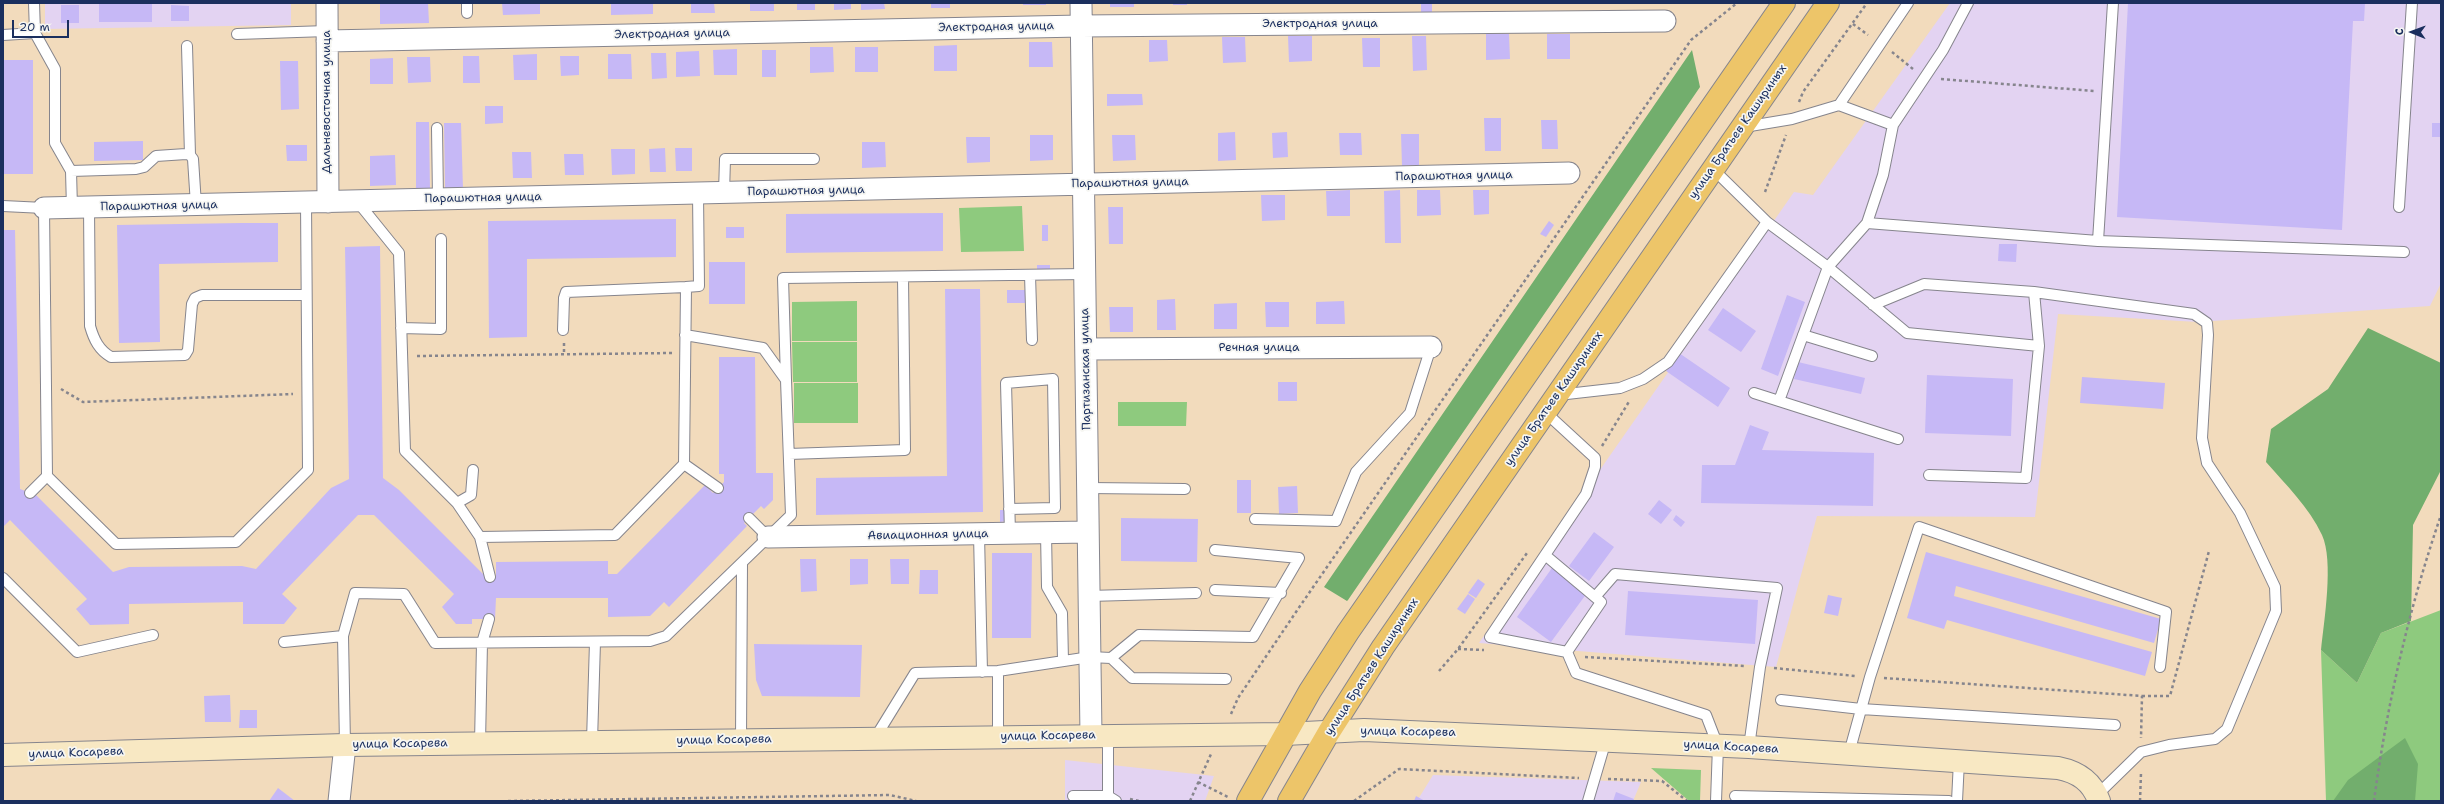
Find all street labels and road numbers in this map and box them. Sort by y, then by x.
street label: Электродная улица [1262,17,1378,31]
street label: Электродная улица [938,19,1054,35]
street label: Электродная улица [614,26,730,42]
street label: Дальневосточная улица [320,30,334,174]
street label: улица Братьев Кашириных [1686,62,1790,202]
street label: Парашютная улица [1395,168,1513,184]
street label: Парашютная улица [1071,175,1189,191]
street label: Парашютная улица [747,183,865,199]
street label: Парашютная улица [424,190,542,206]
street label: Парашютная улица [100,198,218,214]
street label: Партизанская улица [1078,308,1094,430]
street label: улица Братьев Кашириных [1502,329,1606,469]
street label: Речная улица [1219,341,1299,355]
street label: Авиационная улица [867,527,989,543]
street label: улица Братьев Кашириных [1322,596,1422,738]
street label: улица Косарева [1360,724,1456,740]
street label: улица Косарева [1000,728,1096,744]
street label: улица Косарева [676,732,772,748]
street label: улица Косарева [352,736,448,752]
street label: улица Косарева [1683,737,1779,757]
street label: улица Косарева [28,744,124,762]

